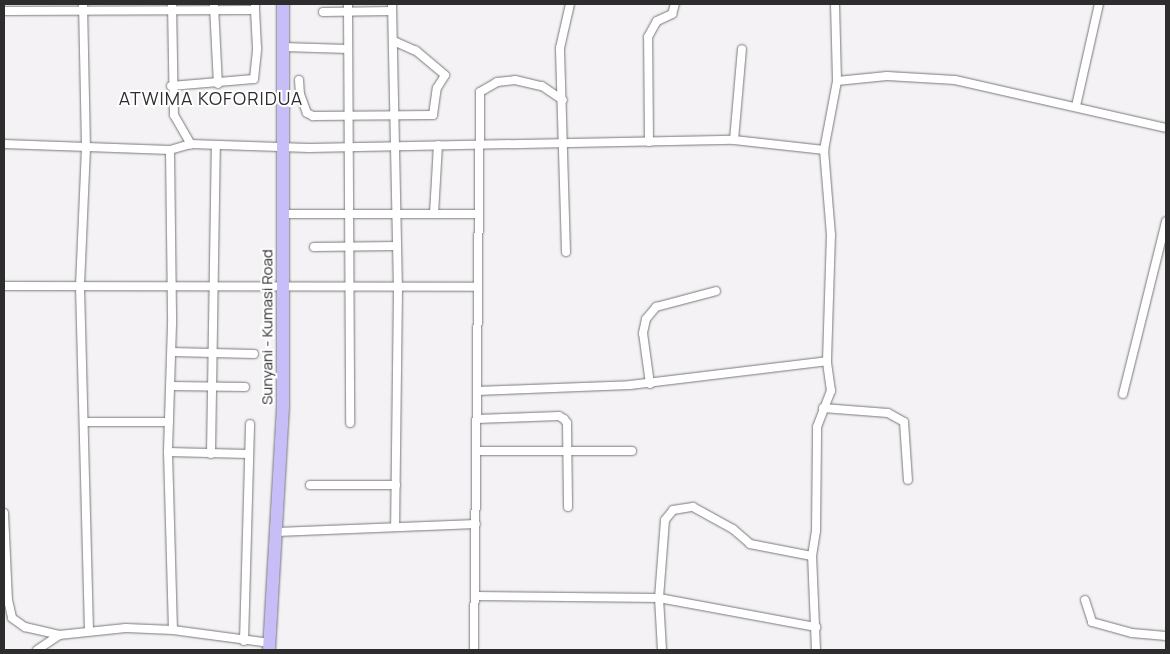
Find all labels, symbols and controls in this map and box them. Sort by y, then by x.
district label: ATWIMA KOFORIDUA [117,87,305,109]
street label: Sunyani - Kumasi Road [258,249,276,405]

